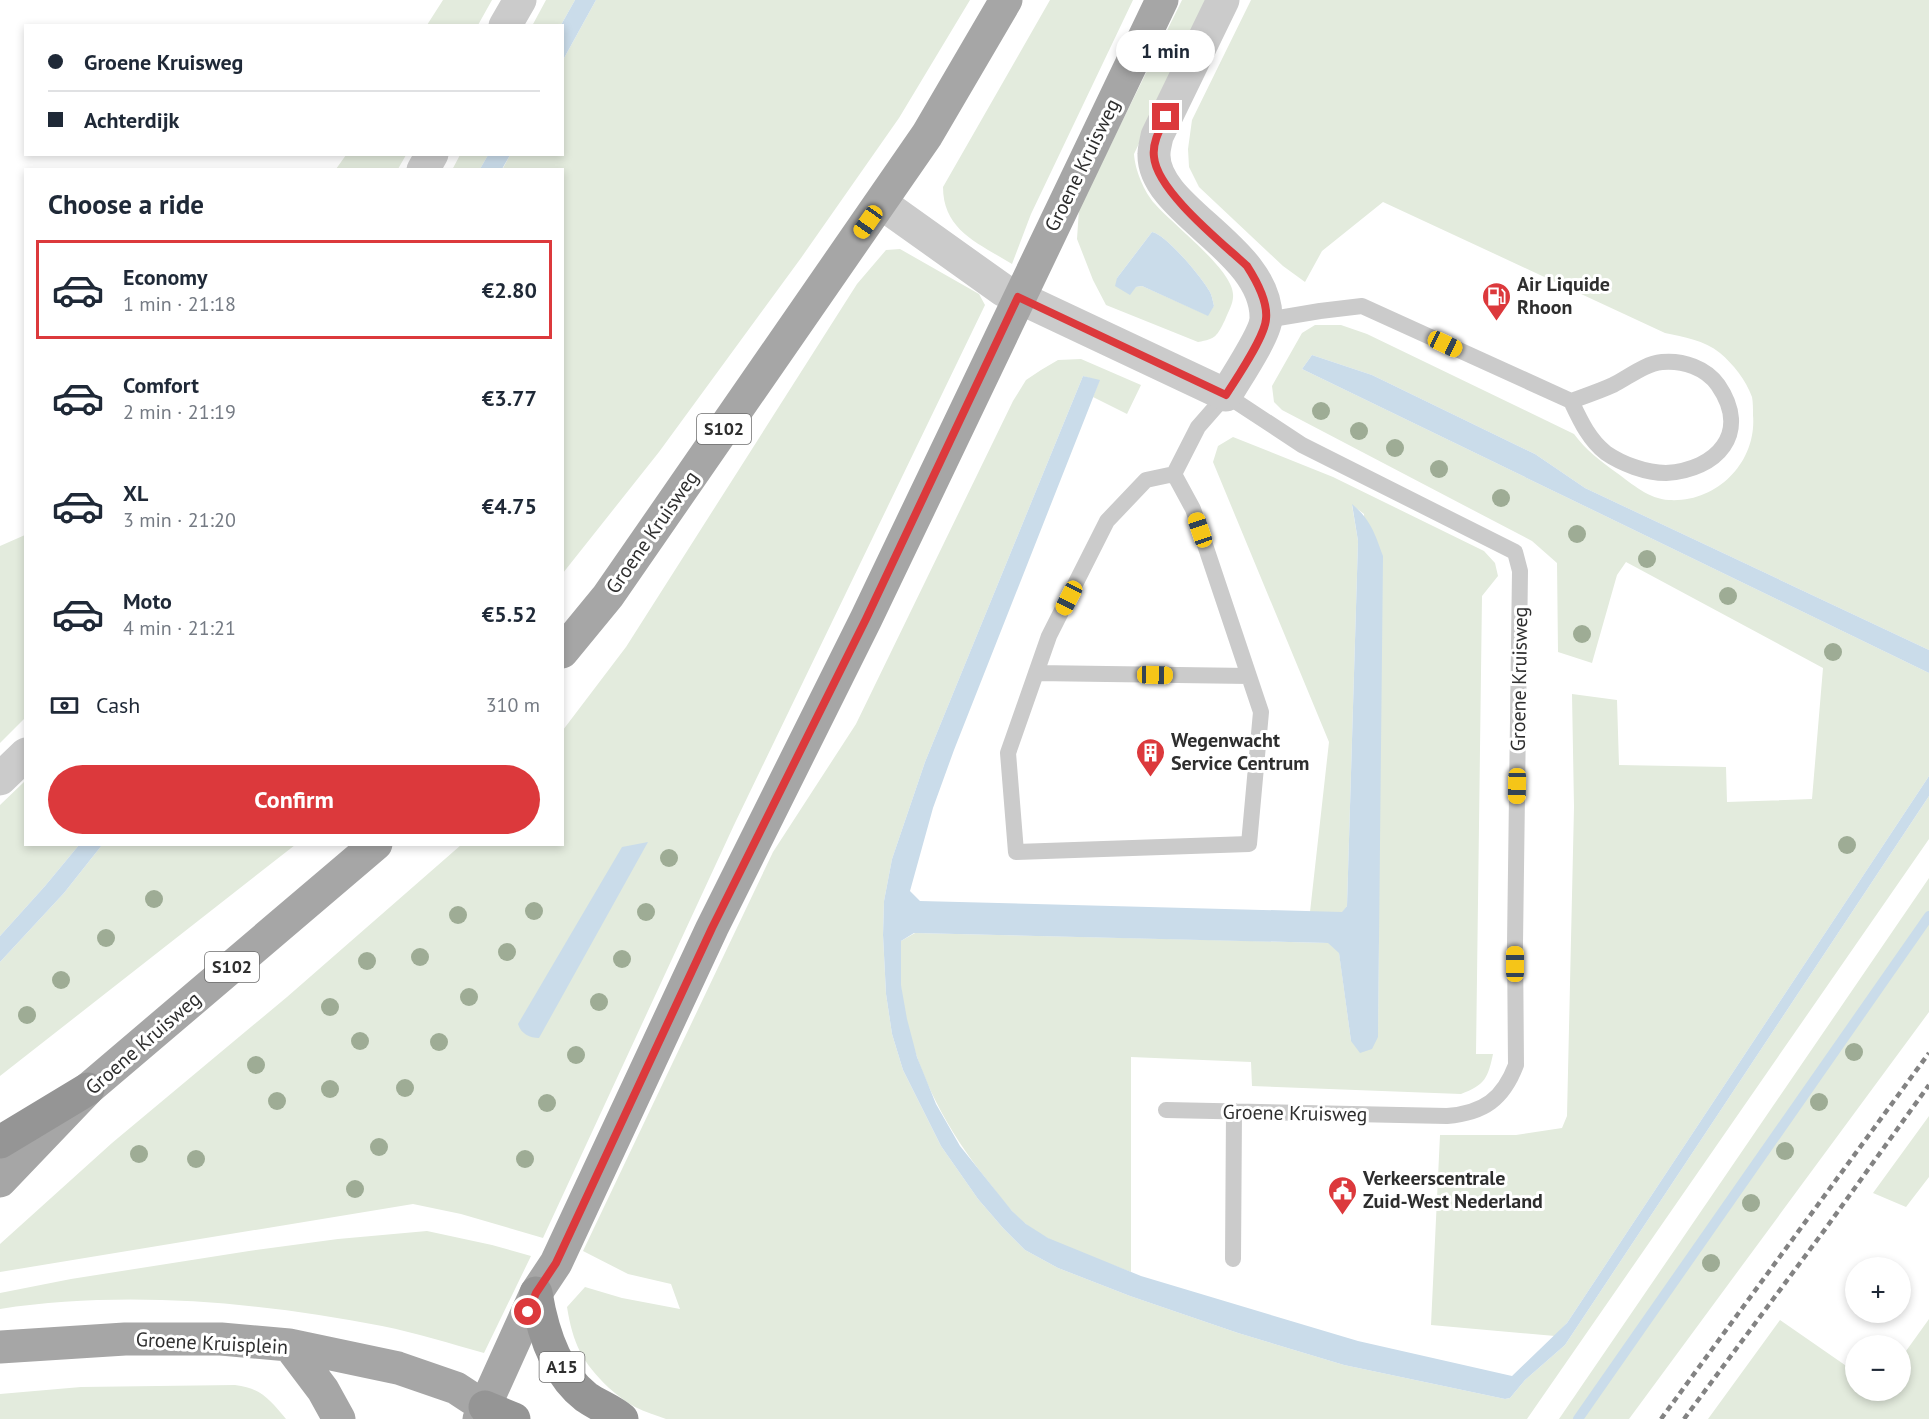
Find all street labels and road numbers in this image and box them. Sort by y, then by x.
street label: Groene Kruisweg [1039,94,1125,236]
road number: S102 [697,414,751,444]
street label: Groene Kruisweg [600,465,704,599]
street label: Groene Kruisweg [1505,607,1533,751]
road number: S102 [205,952,259,982]
street label: Groene Kruisweg [80,986,206,1100]
street label: Groene Kruisweg [1223,1099,1367,1127]
street label: Groene Kruisplein [135,1326,289,1360]
road number: A15 [540,1352,584,1382]

